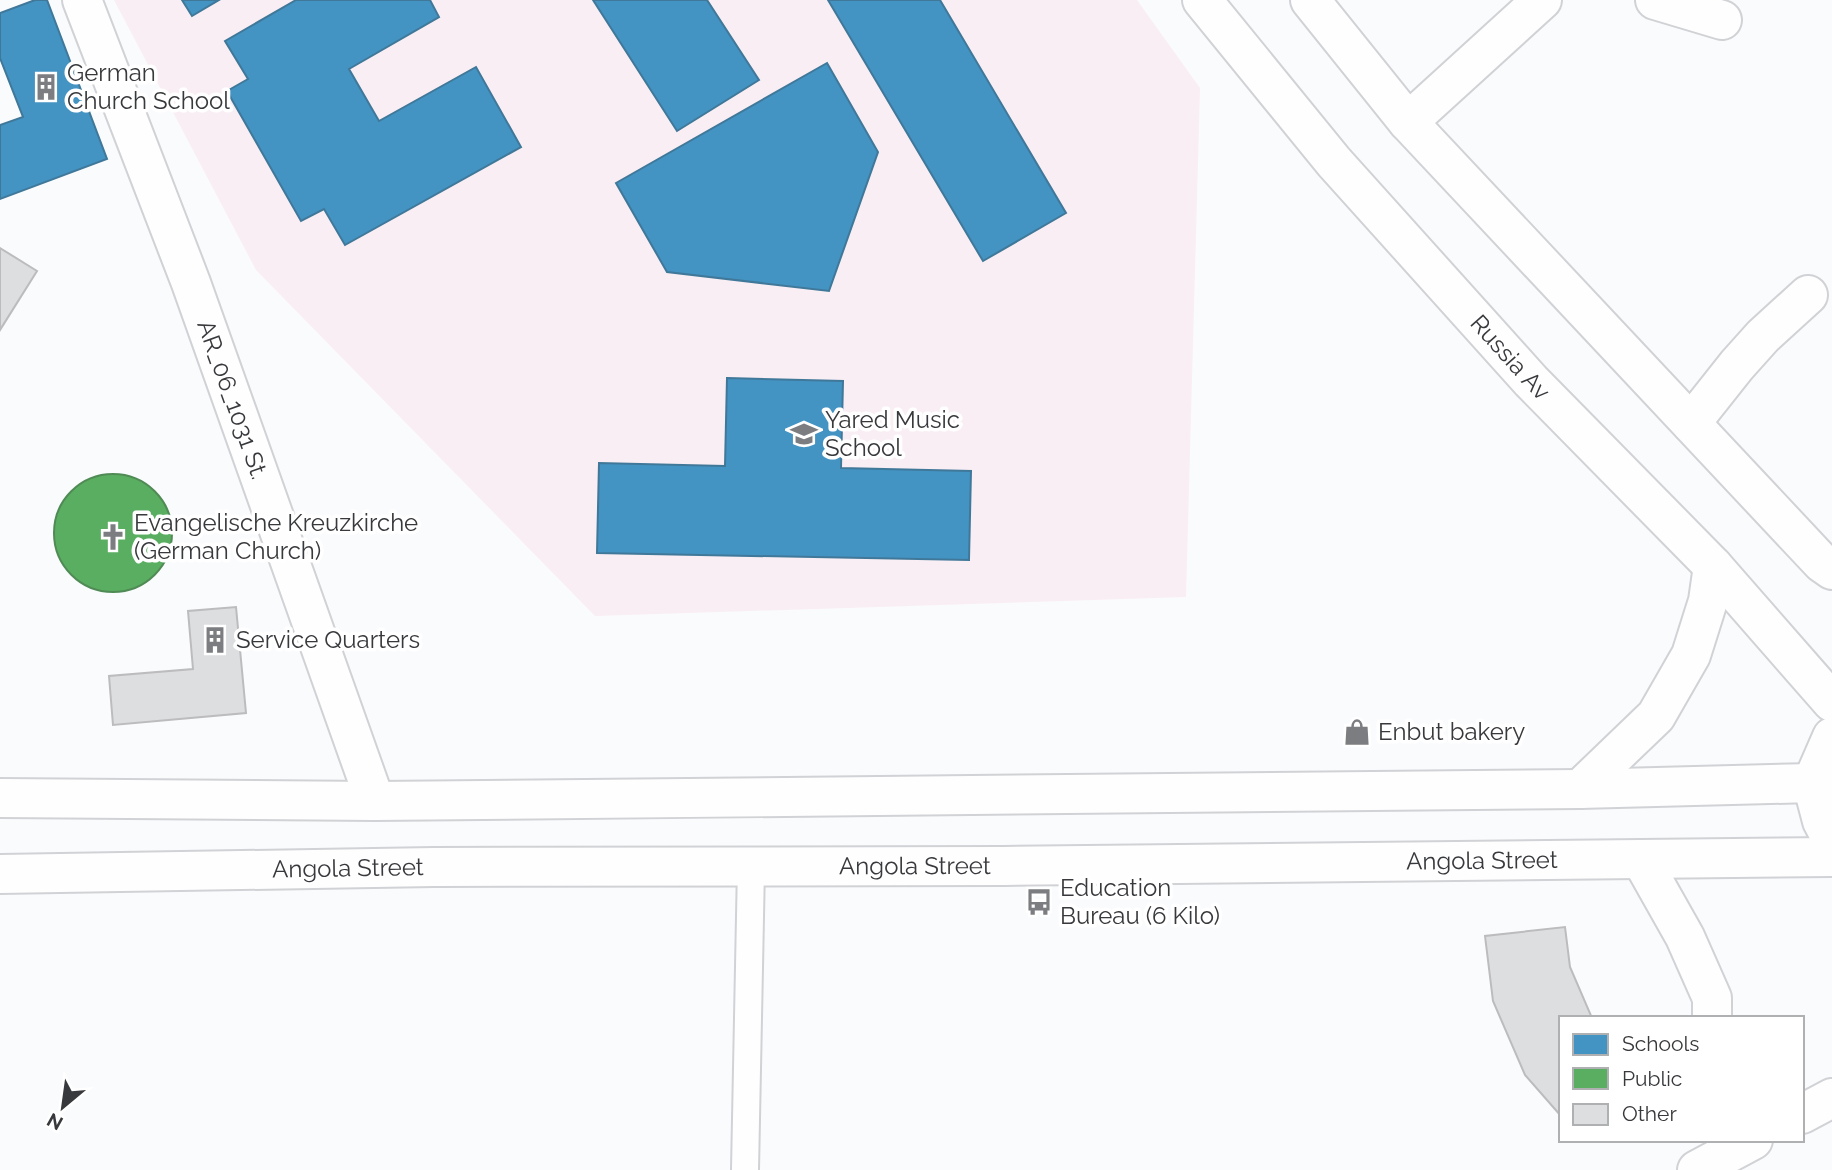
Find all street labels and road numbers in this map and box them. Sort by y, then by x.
street label: Russia Av [1464,309,1557,406]
street label: AR_06_1031 St. [191,316,274,483]
street label: Angola Street [1406,845,1558,876]
street label: Angola Street [839,851,991,880]
street label: Angola Street [272,852,424,884]

